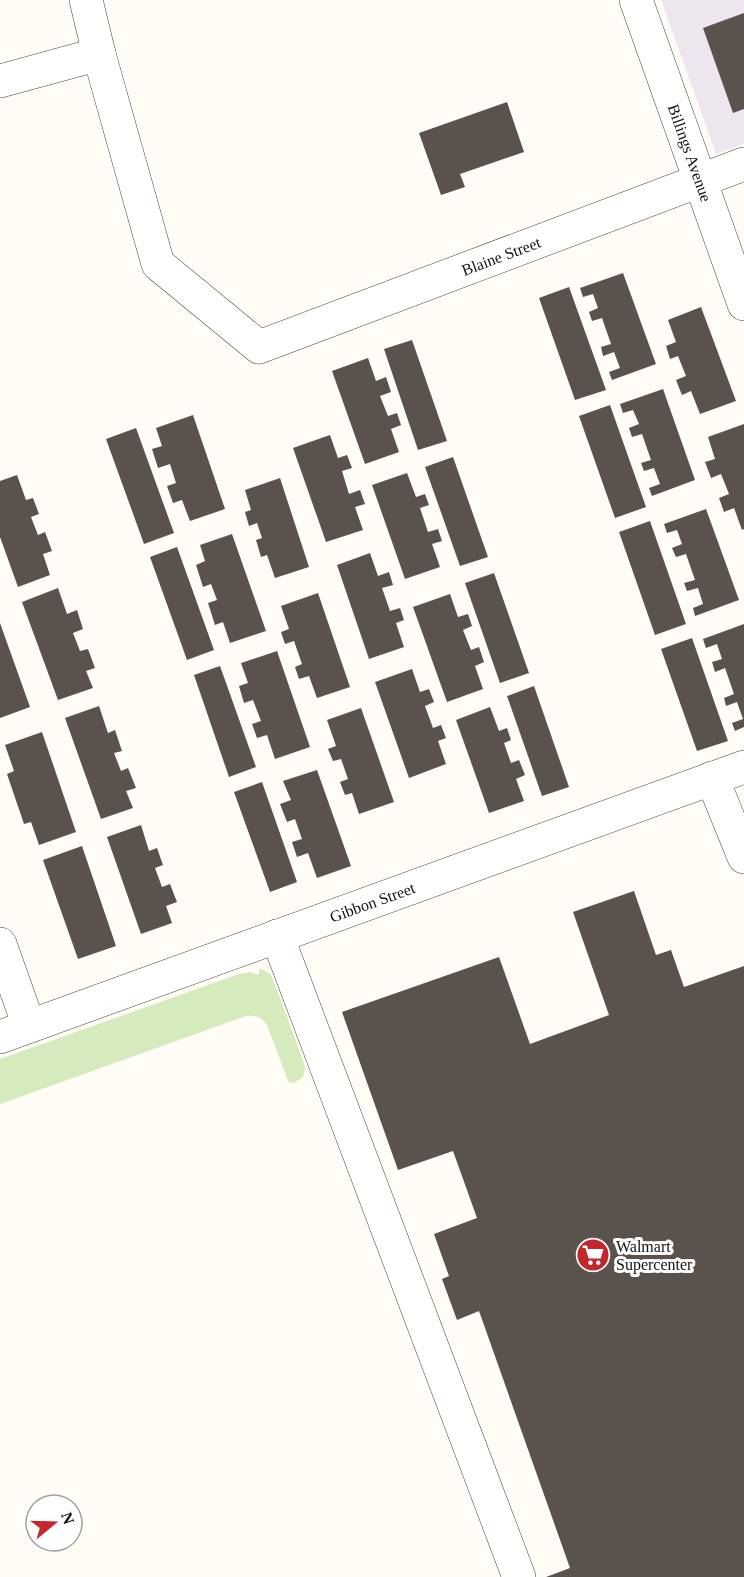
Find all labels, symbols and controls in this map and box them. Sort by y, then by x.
street label: Billings Avenue [665,102,715,204]
street label: Blaine Street [459,233,543,278]
street label: Gibbon Street [327,878,418,925]
supermarket icon: Walmart Supercenter [575,1237,611,1273]
place label: Walmart Supercenter [616,1238,693,1274]
north arrow [24,1493,84,1553]
text: N [58,1510,78,1527]

